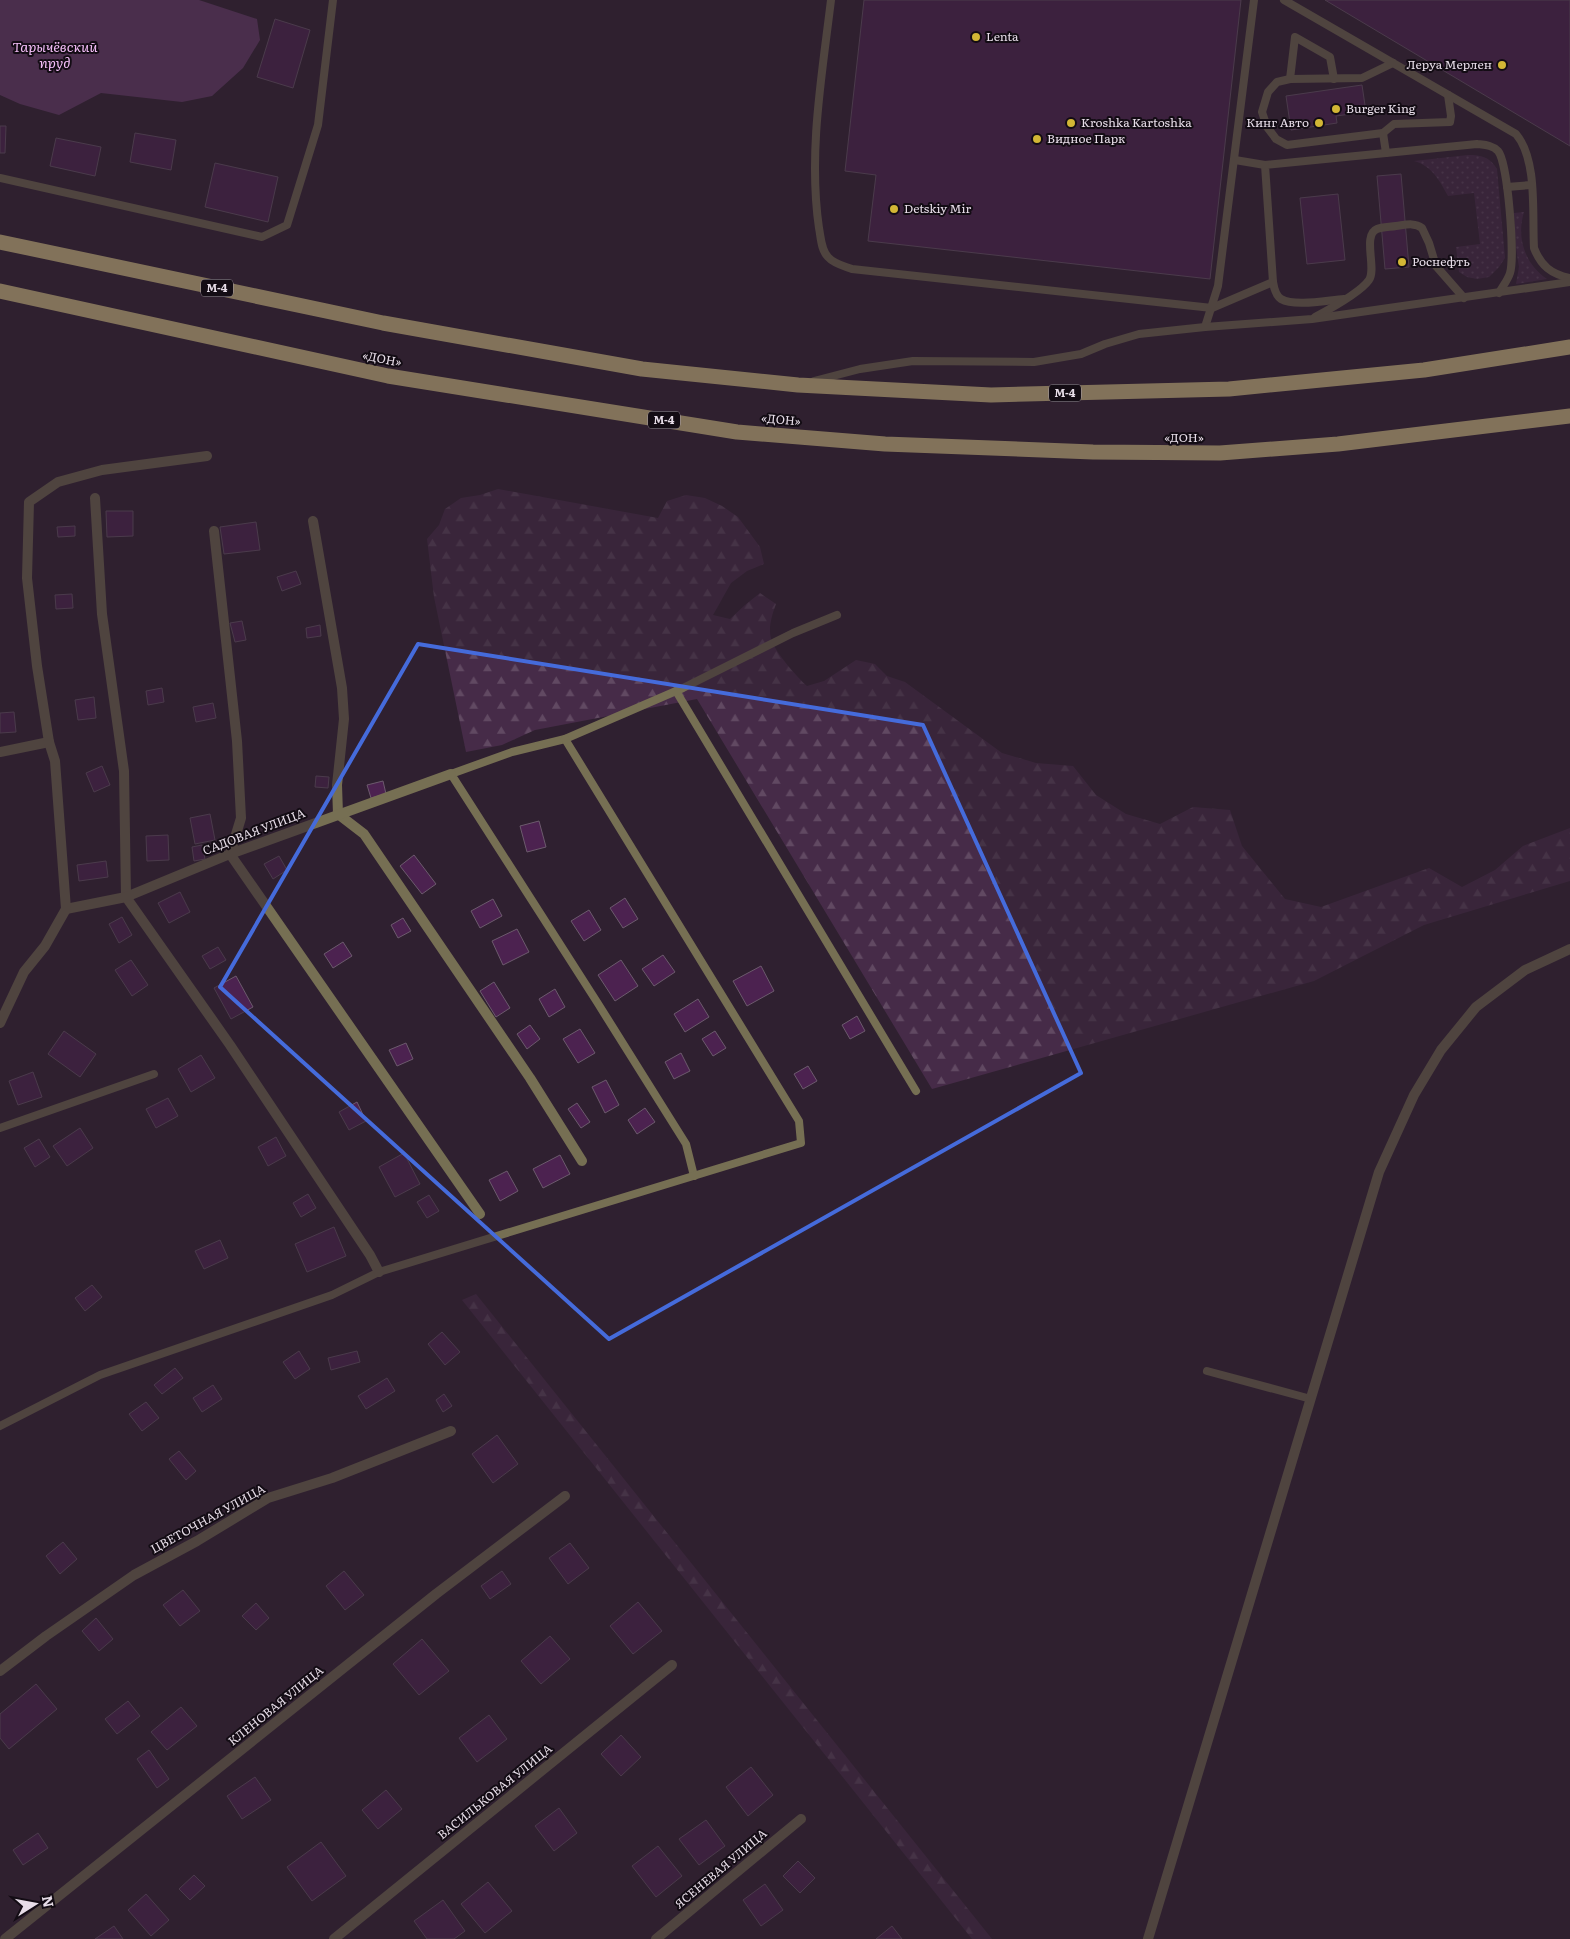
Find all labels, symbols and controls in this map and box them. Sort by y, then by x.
place label: Lenta [986,27,1019,45]
marker: Lenta [970,31,982,43]
water label: Тарычёвский пруд [12,36,98,72]
place label: Леруа Мерлен [1406,55,1492,73]
marker: Леруа Мерлен [1496,59,1508,71]
place label: Burger King [1346,99,1416,117]
marker: Burger King [1330,103,1342,115]
place label: Kroshka Kartoshka [1081,113,1192,131]
place label: Кинг Авто [1246,113,1309,131]
marker: Kroshka Kartoshka [1065,117,1077,129]
marker: Кинг Авто [1313,117,1325,129]
place label: Видное Парк [1047,129,1125,147]
marker: Видное Парк [1031,133,1043,145]
place label: Detskiy Mir [904,199,971,217]
marker: Detskiy Mir [888,203,900,215]
place label: Роснефть [1412,252,1470,270]
marker: Роснефть [1396,256,1408,268]
road number: М-4 [201,280,233,296]
street label: «ДОН» [361,345,403,371]
road number: М-4 [1049,384,1081,402]
street label: «ДОН» [761,408,802,430]
road number: М-4 [648,412,680,428]
street label: «ДОН» [1164,428,1204,446]
street label: САДОВАЯ УЛИЦА [200,803,308,859]
street label: ЦВЕТОЧНАЯ УЛИЦА [147,1479,268,1557]
street label: КЛЕНОВАЯ УЛИЦА [224,1661,327,1749]
street label: ВАСИЛЬКОВАЯ УЛИЦА [433,1739,556,1843]
street label: ЯСЕНЕВАЯ УЛИЦА [670,1824,771,1912]
north arrow [10,1879,60,1929]
text: N [38,1894,60,1909]

